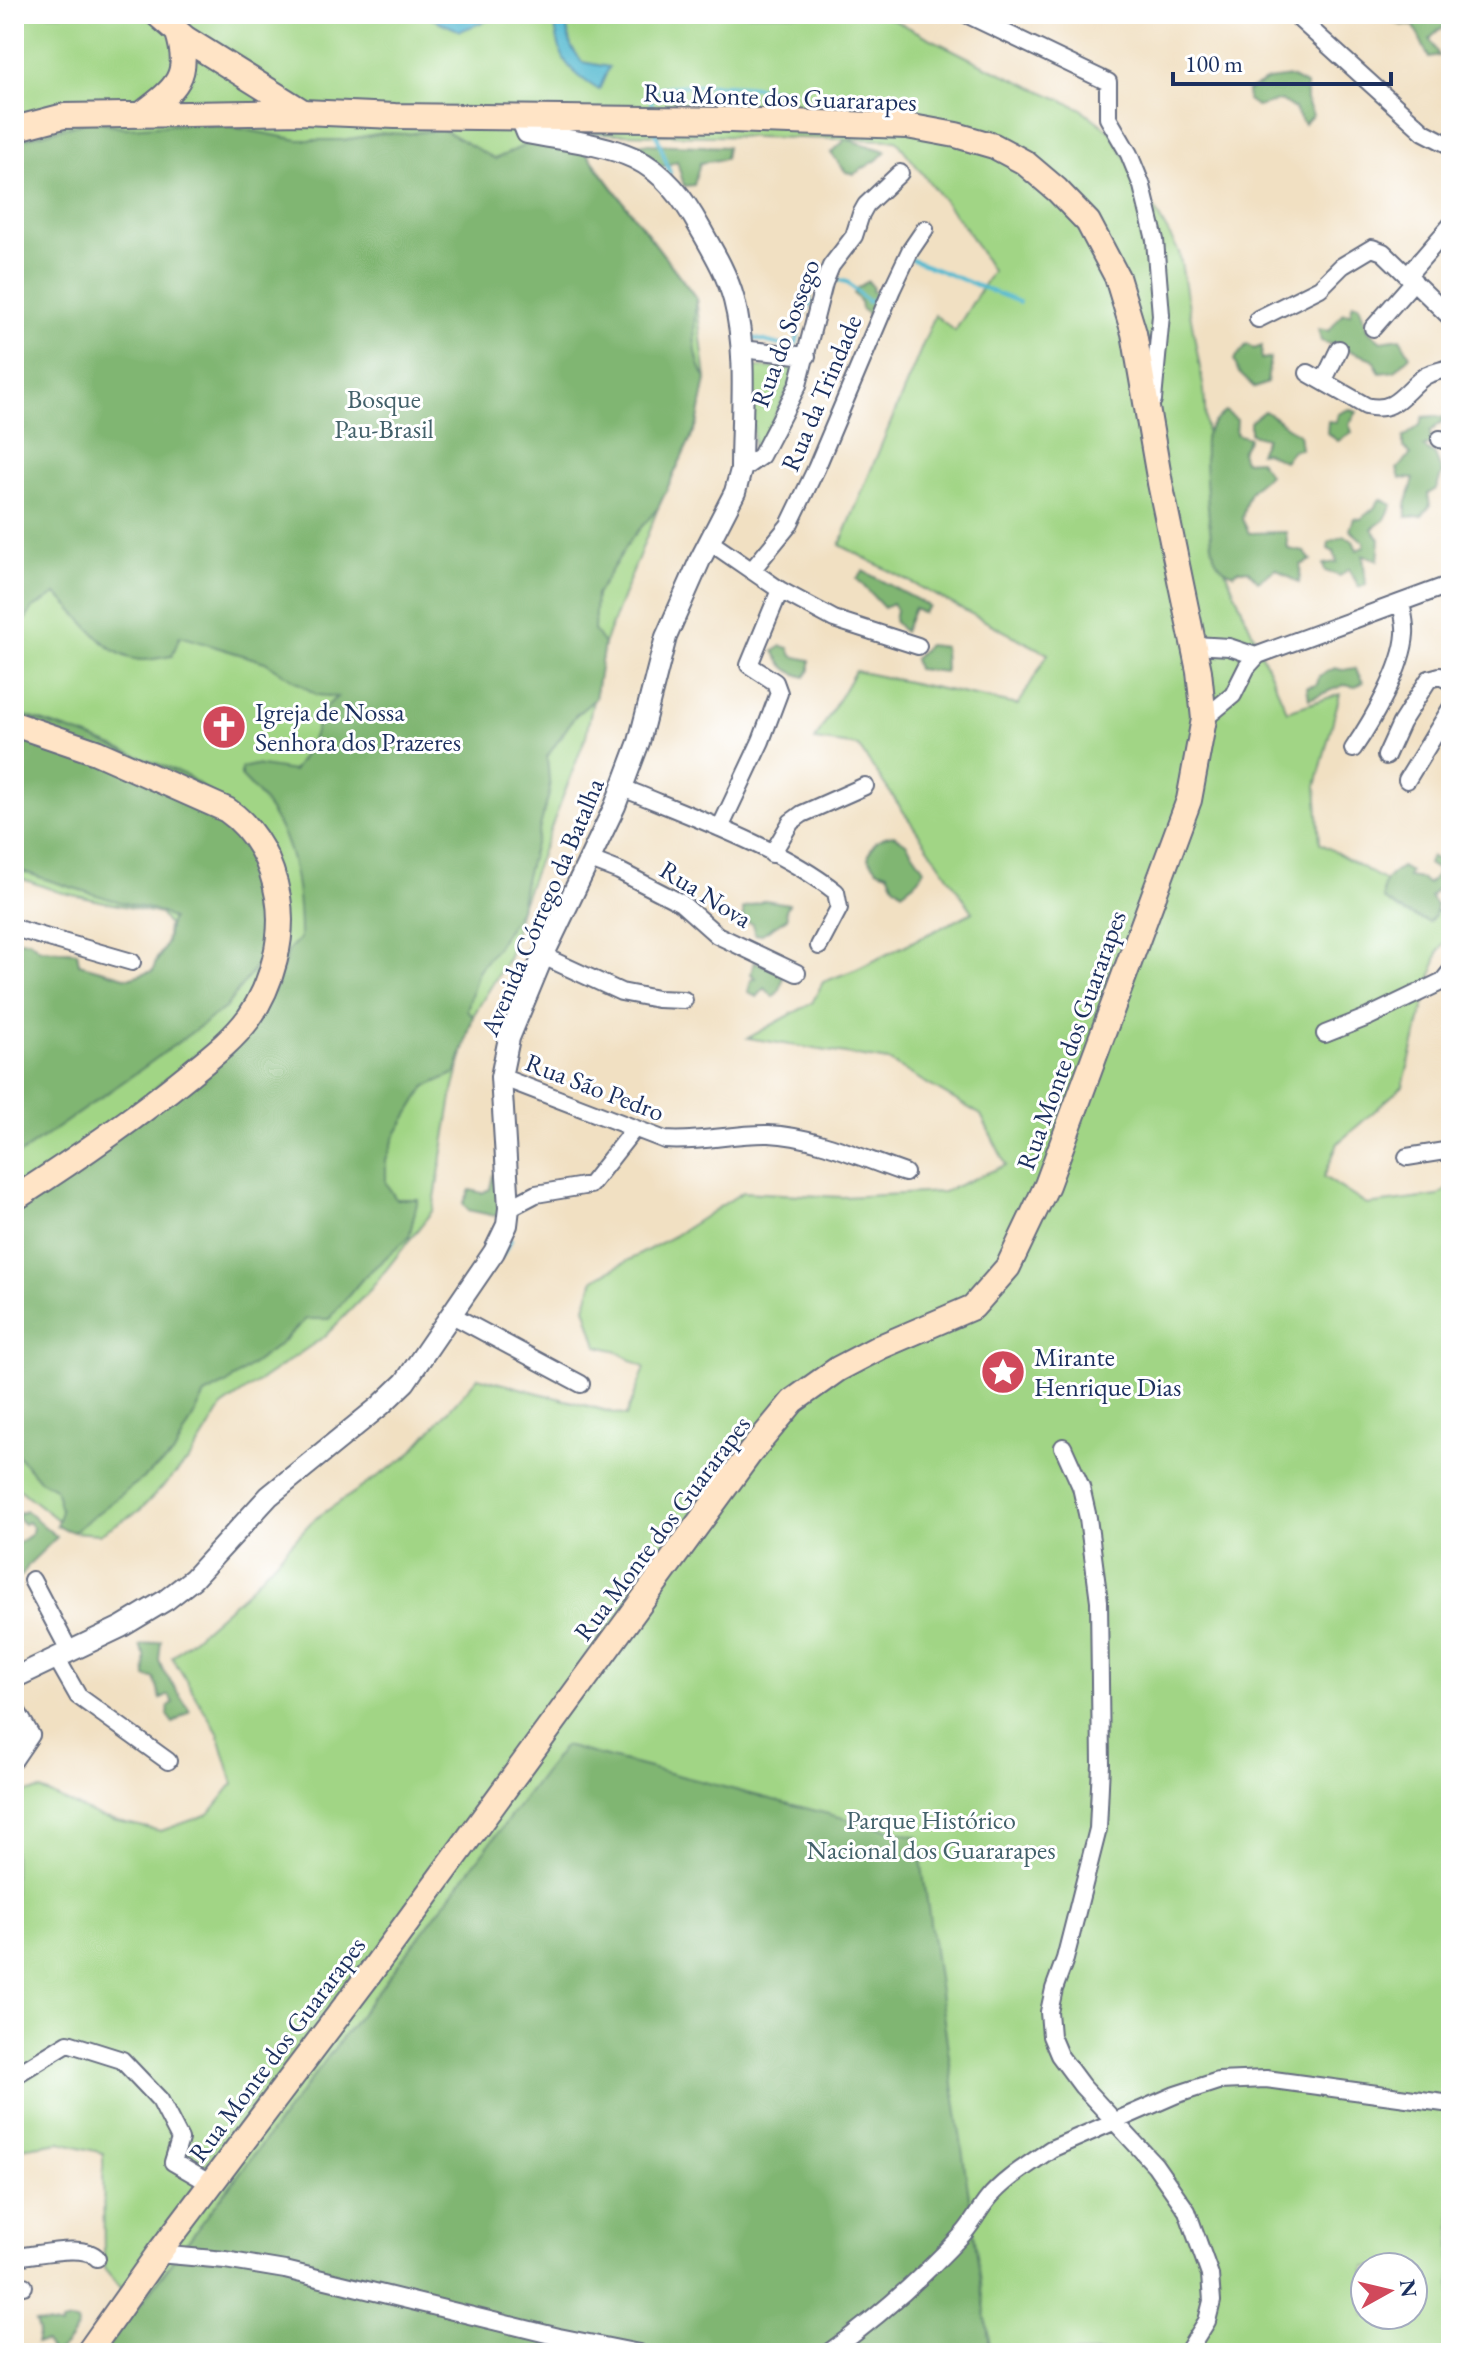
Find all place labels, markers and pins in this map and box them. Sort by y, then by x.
place label: Igreja de Nossa Senhora dos Prazeres [255,695,461,759]
church icon: Igreja de Nossa Senhora dos Prazeres [200,703,248,751]
place label: Mirante Henrique Dias [1034,1340,1181,1404]
place icon: Mirante Henrique Dias [979,1348,1027,1396]

